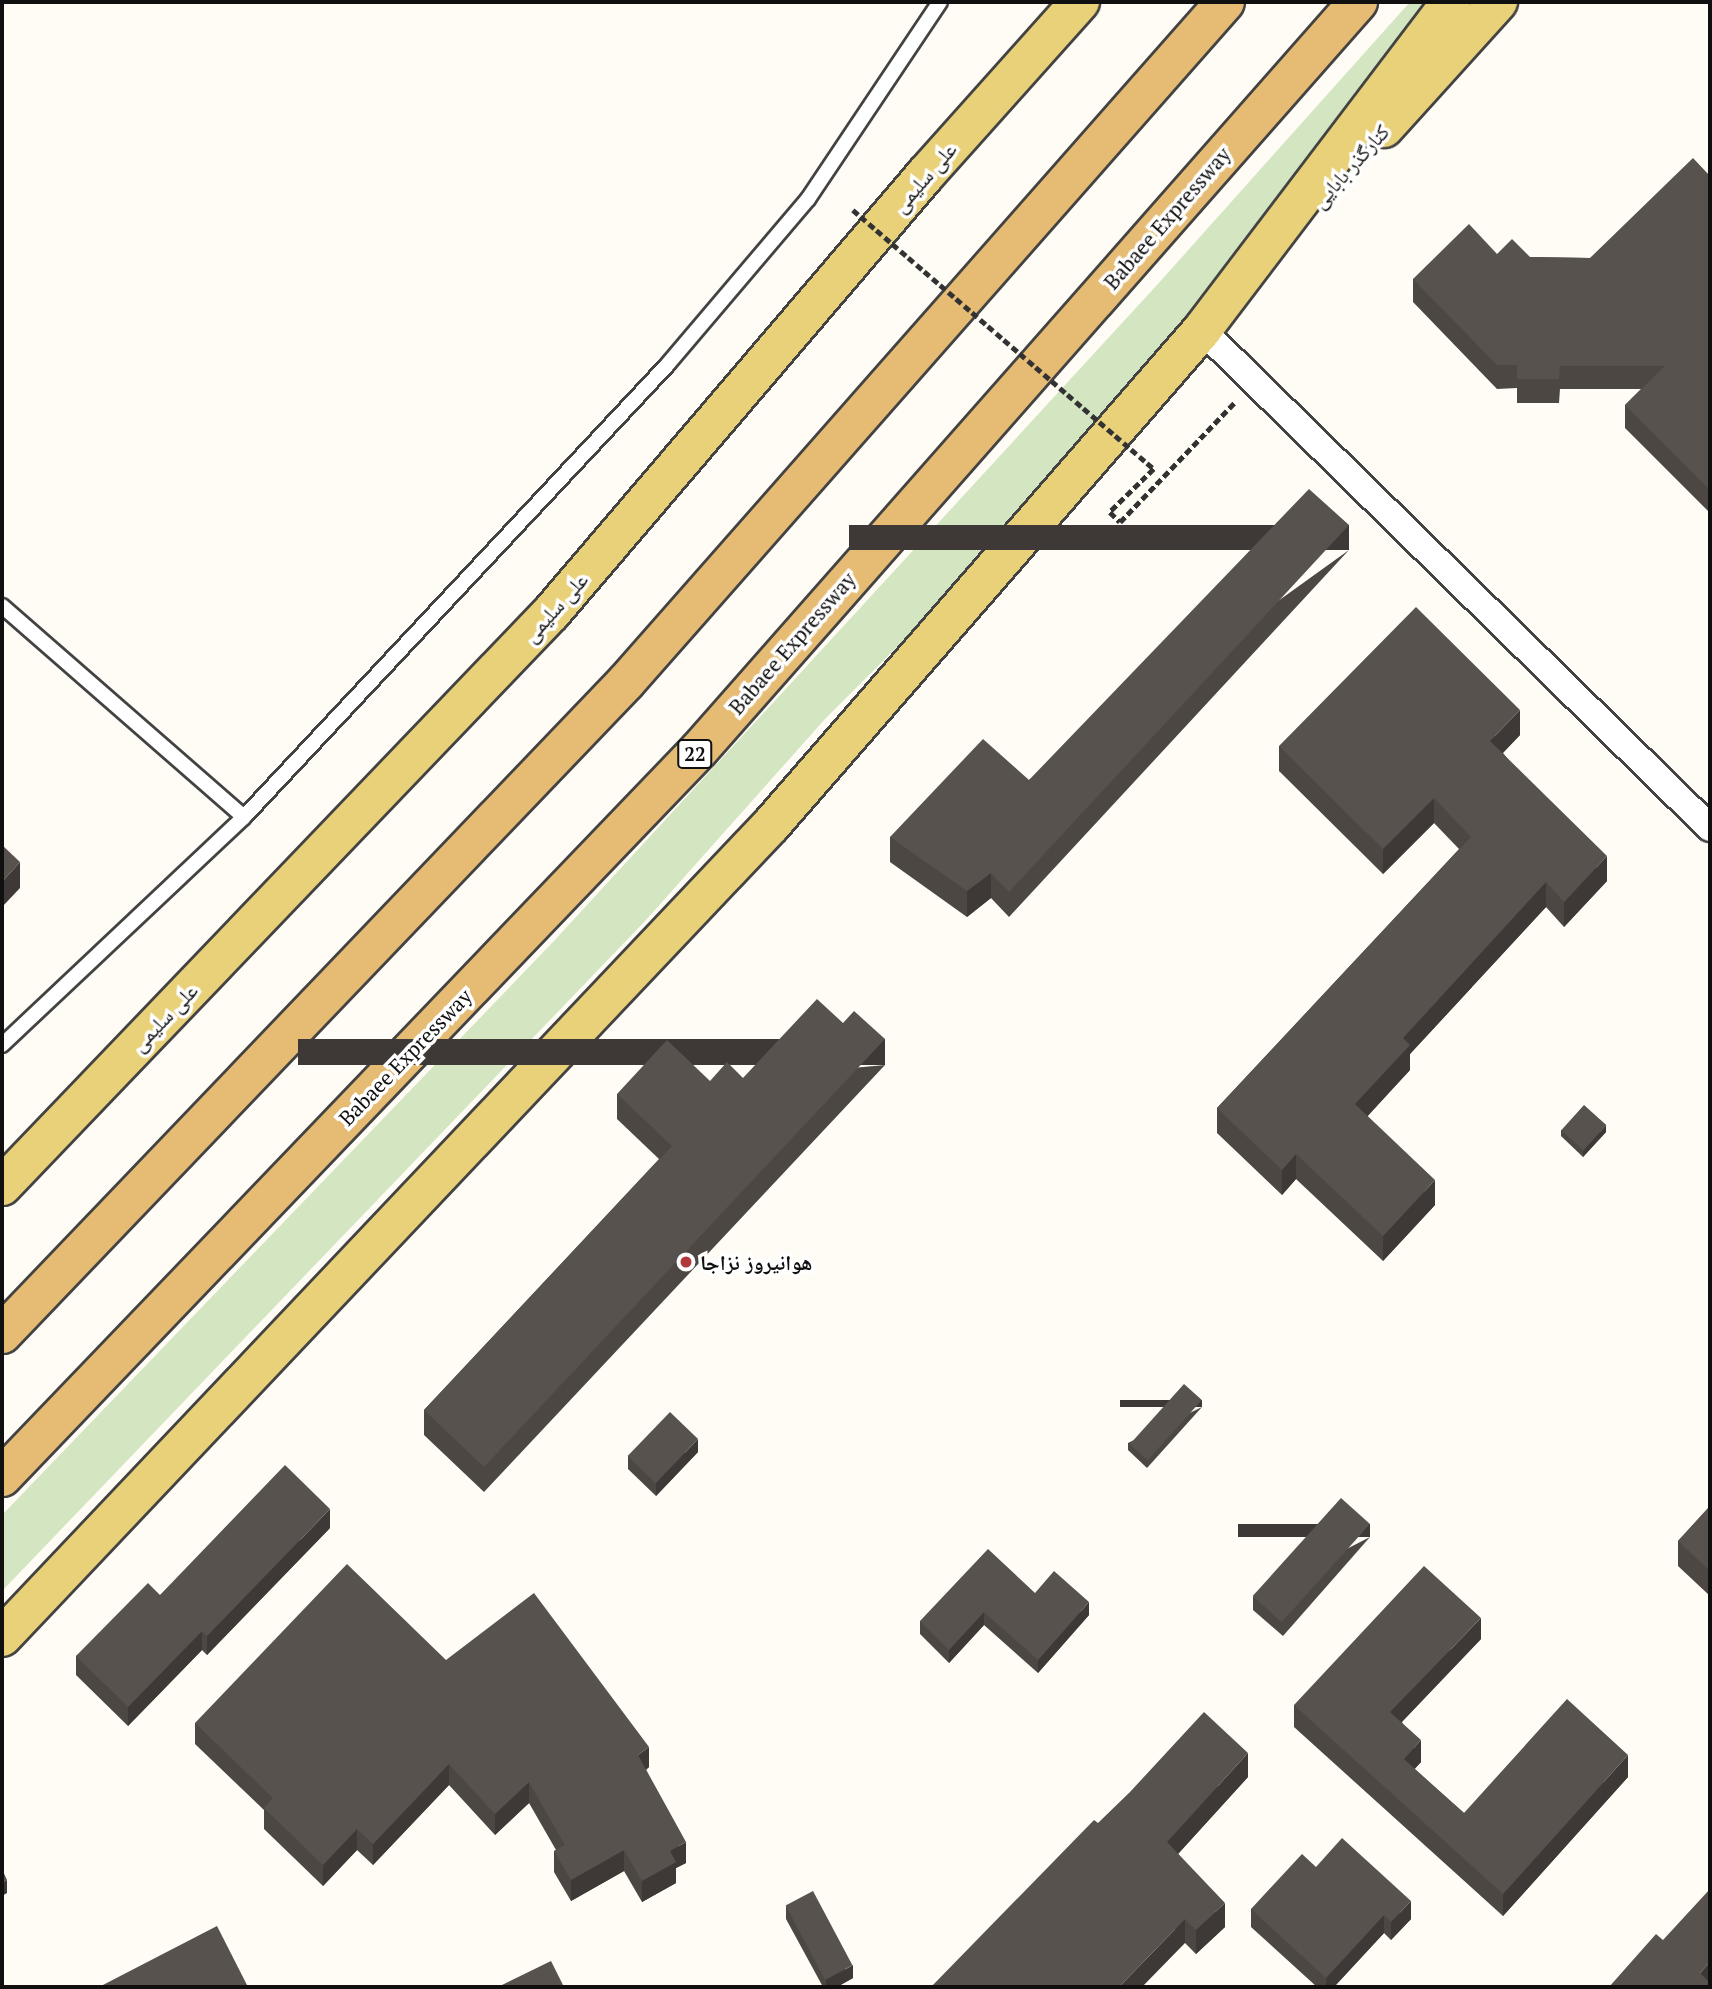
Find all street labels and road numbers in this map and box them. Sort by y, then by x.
street label: کنارگذر بابایی [1306,119,1394,213]
street label: علی سلیمی [887,137,961,217]
street label: Babaee Expressway [1098,142,1236,294]
street label: علی سلیمی [517,567,593,647]
street label: Babaee Expressway [723,567,861,719]
road number: 22 [676,738,714,769]
street label: علی سلیمی [125,978,203,1056]
street label: Babaee Expressway [333,983,477,1131]

